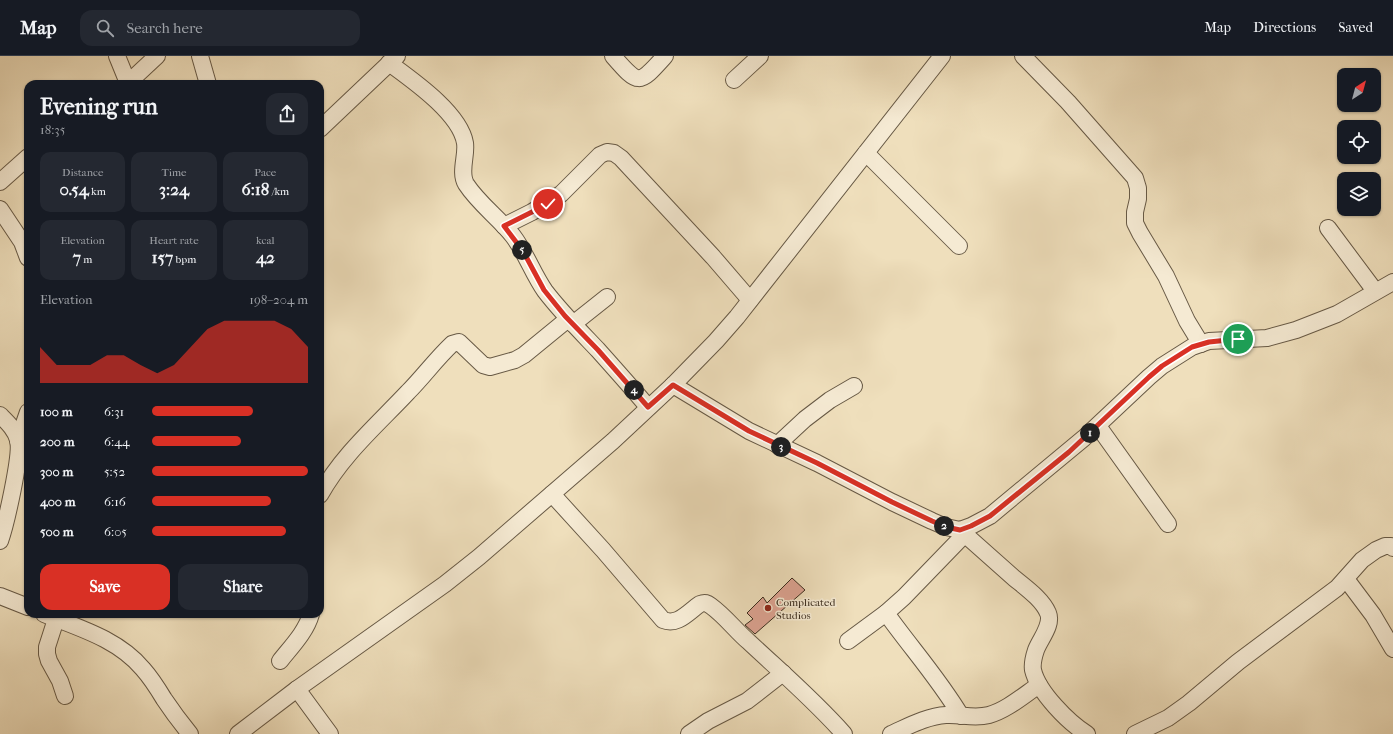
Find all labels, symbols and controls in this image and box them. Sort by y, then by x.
search box [80,10,360,46]
text: Map [20,17,56,39]
icon: search [94,17,116,39]
text: Search here [126,19,203,37]
text: Map [1204,19,1231,36]
text: Directions [1253,19,1316,36]
text: Saved [1338,19,1373,36]
north arrow [1337,68,1381,112]
map controls [1337,68,1381,216]
button: share [266,93,308,135]
text: Evening run [40,94,158,120]
button: locate [1337,120,1381,164]
text: 18:35 [40,122,65,137]
text: Distance [62,166,103,179]
text: Time [161,166,186,179]
text: Pace [254,166,276,179]
button: layers [1337,172,1381,216]
text: 0.54 [59,179,89,199]
text: 3:24 [159,179,189,199]
text: 6:18 [241,179,269,199]
text: km [89,185,106,198]
text: /km [269,185,289,198]
pin [531,187,565,221]
icon: check [537,193,559,215]
text: Elevation [60,234,105,247]
text: Heart rate [149,234,199,247]
text: kcal [256,234,275,247]
pin: 5 [512,240,532,260]
text: 5 [520,243,524,256]
text: 7 [73,247,81,267]
text: 157 [152,247,173,267]
text: 42 [256,247,275,267]
text: m [81,253,93,266]
text: bpm [173,253,196,266]
text: Elevation [40,292,93,307]
text: 198–204 m [249,292,308,307]
pin [1221,322,1255,356]
icon: arrive [1227,328,1249,350]
pin: 4 [624,380,644,400]
text: 4 [631,383,637,396]
text: 100 m [40,404,73,419]
text: 6:31 [104,404,124,419]
pin: 1 [1080,423,1100,443]
text: 1 [1088,426,1092,439]
text: 200 m [40,434,75,449]
text: 6:44 [104,434,130,449]
pin: 3 [771,437,791,457]
text: 3 [779,440,783,453]
text: 300 m [40,464,73,479]
text: 5:52 [104,464,125,479]
text: 400 m [40,494,76,509]
text: 6:16 [104,494,126,509]
pin: 2 [934,516,954,536]
text: 2 [941,519,947,532]
text: 500 m [40,524,74,539]
text: 6:05 [104,524,127,539]
button: Save [40,564,170,610]
button: Share [178,564,308,610]
place label: Complicated Studios [776,596,836,622]
marker: Complicated Studios [763,603,773,613]

